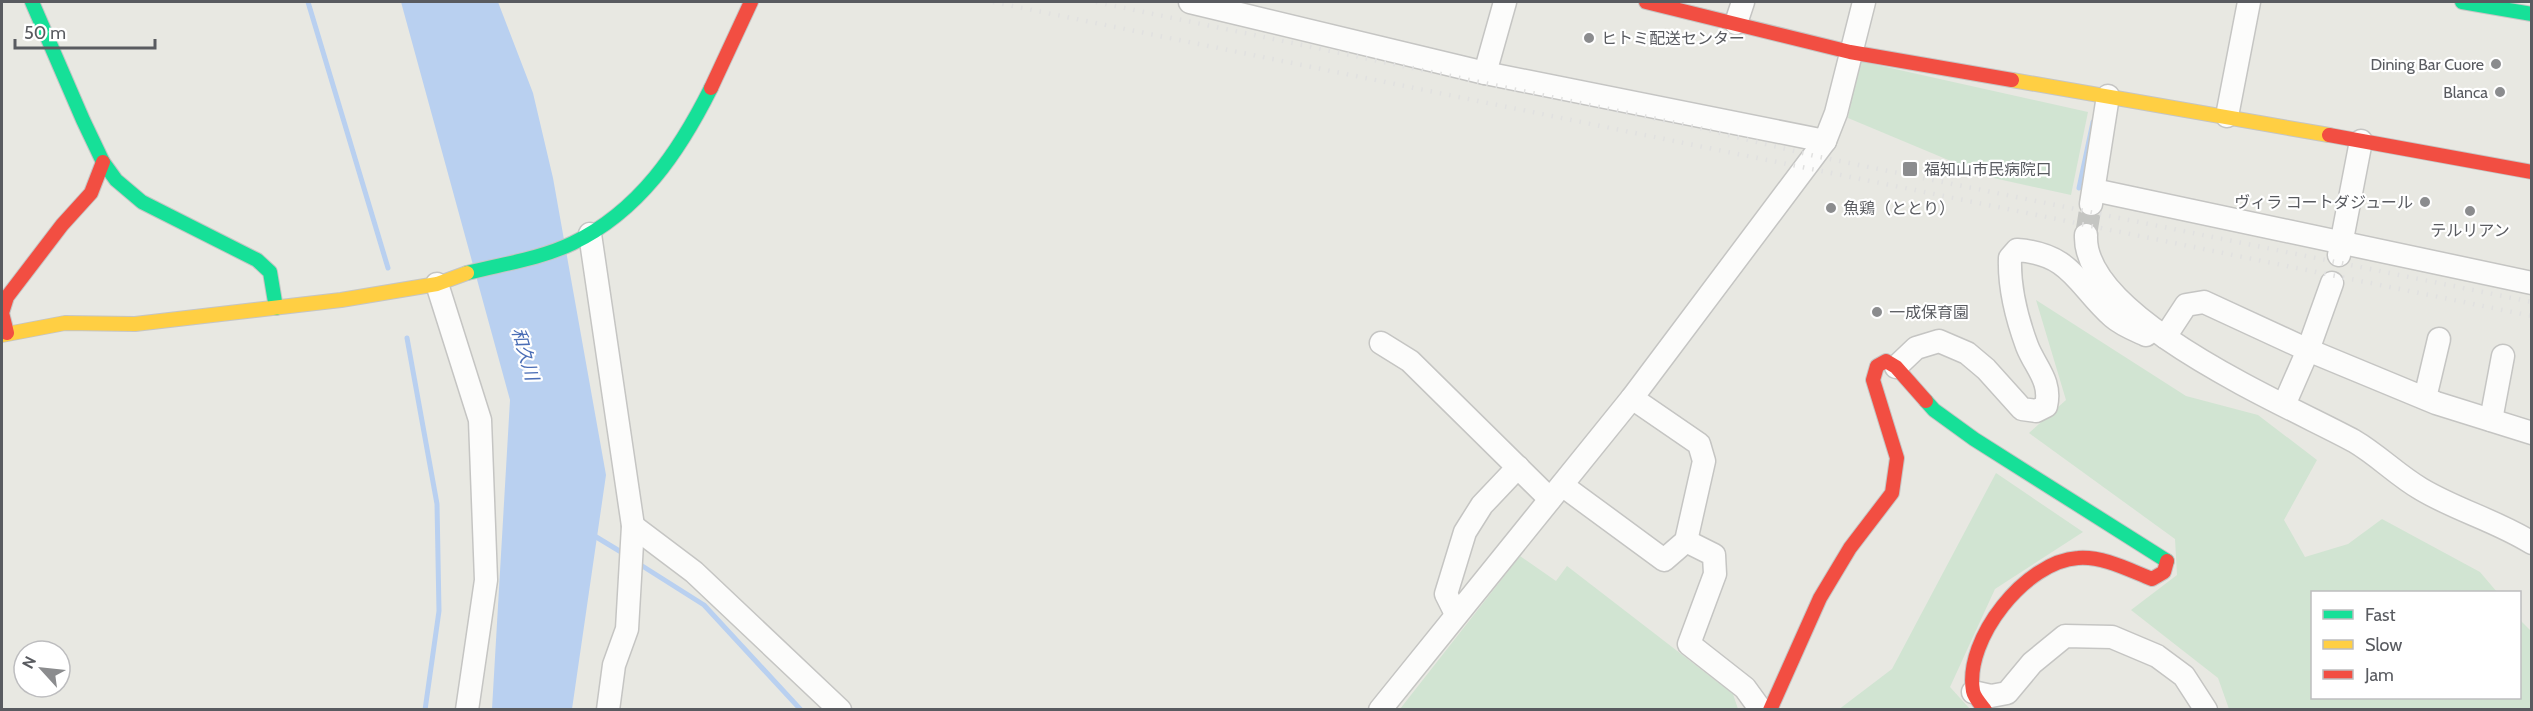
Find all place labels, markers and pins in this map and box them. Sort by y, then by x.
place label: ヒトミ配送センター [1601,29,1745,48]
marker: ヒトミ配送センター [1582,31,1596,45]
place label: Dining Bar Cuore [2371,55,2484,74]
marker: Dining Bar Cuore [2489,57,2503,71]
place label: Blanca [2443,83,2488,102]
marker: Blanca [2493,85,2507,99]
marker: 福知山市民病院口 [1901,160,1919,178]
place label: 福知山市民病院口 [1924,160,2052,179]
place label: ヴィラ コートダジュール [2234,193,2413,212]
marker: ヴィラ コートダジュール [2418,195,2432,209]
place label: 魚鶏（ととり） [1843,199,1955,218]
marker: 魚鶏（ととり） [1824,201,1838,215]
marker: テルリアン [2463,204,2477,218]
place label: テルリアン [2430,221,2510,240]
place label: 一成保育園 [1889,303,1969,322]
marker: 一成保育園 [1870,305,1884,319]

